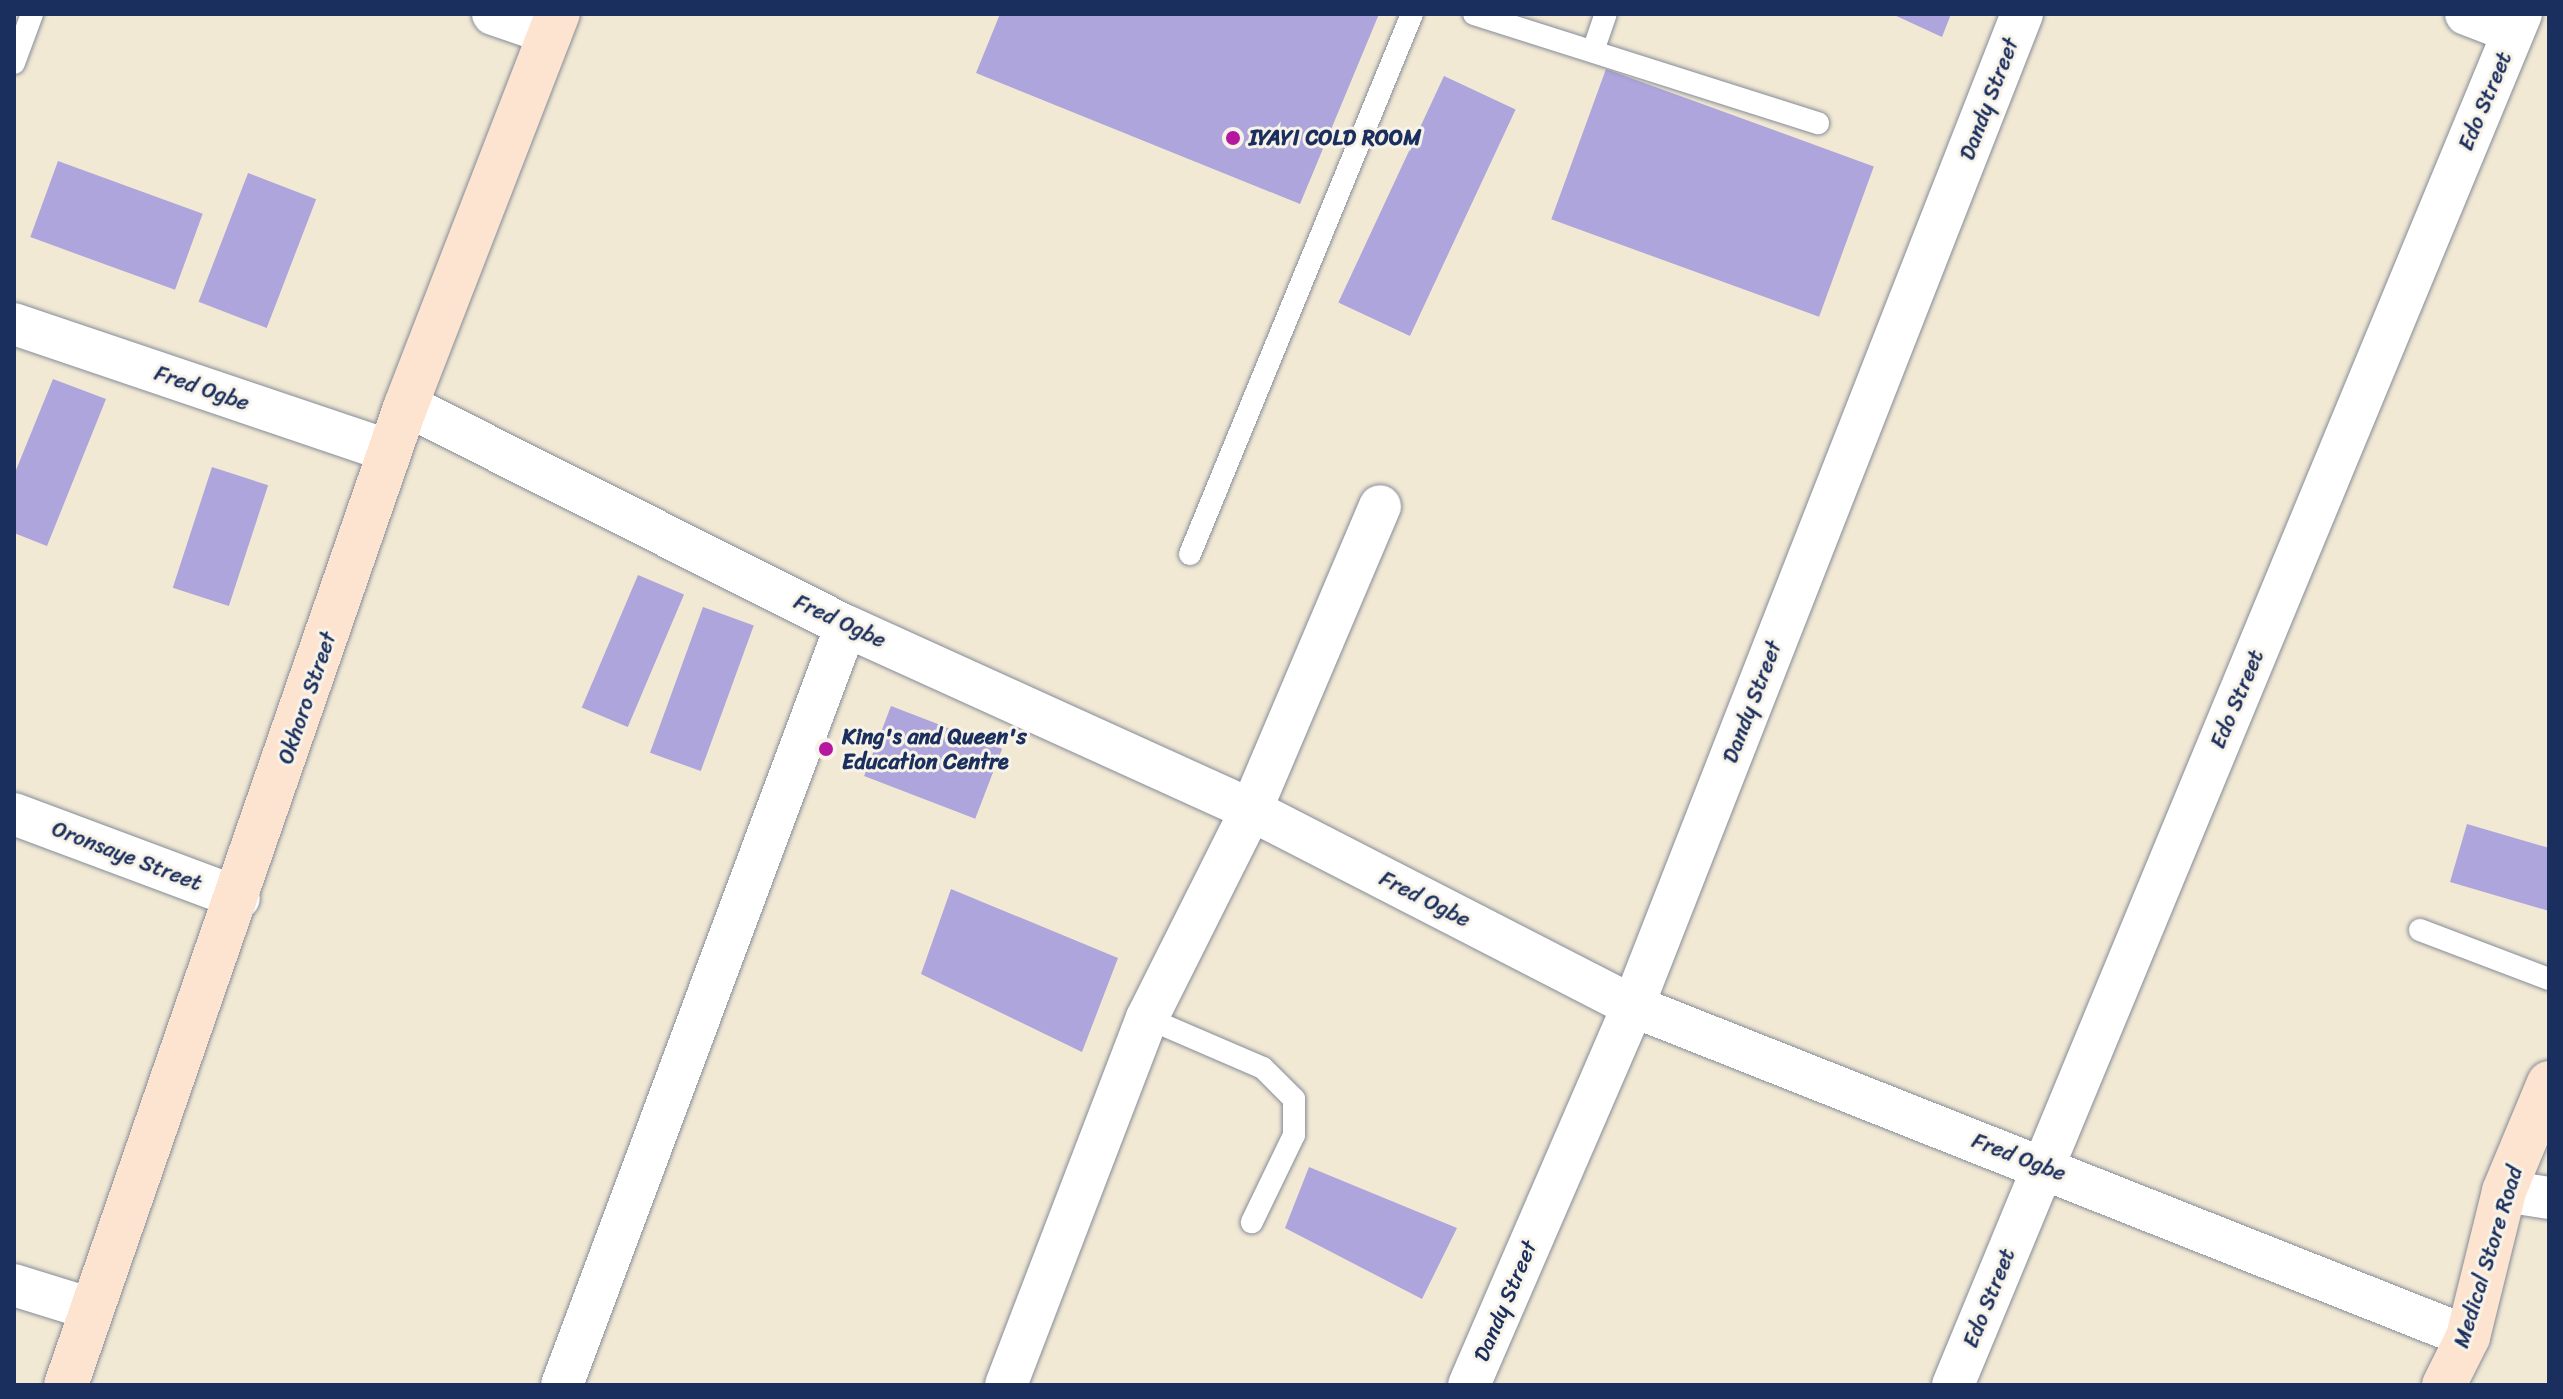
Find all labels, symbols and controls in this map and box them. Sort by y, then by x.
street label: Dandy Street [1954,34,2024,164]
street label: Edo Street [2452,48,2518,154]
place label: IYAYI COLD ROOM [1249,125,1423,151]
marker: IYAYI COLD ROOM [1224,129,1242,147]
street label: Fred Ogbe [151,360,253,416]
street label: Fred Ogbe [790,588,890,654]
street label: Okhoro Street [272,628,342,768]
street label: Dandy Street [1717,637,1787,767]
street label: Edo Street [2204,646,2270,752]
place label: King's and Queen's Education Centre [842,723,1026,774]
marker: King's and Queen's Education Centre [817,740,835,758]
street label: Oronsaye Street [48,815,206,897]
street label: Fred Ogbe [1375,865,1475,933]
street label: Fred Ogbe [1968,1127,2070,1187]
street label: Medical Store Road [2448,1163,2528,1351]
street label: Dandy Street [1468,1237,1542,1365]
street label: Edo Street [1957,1245,2021,1351]

